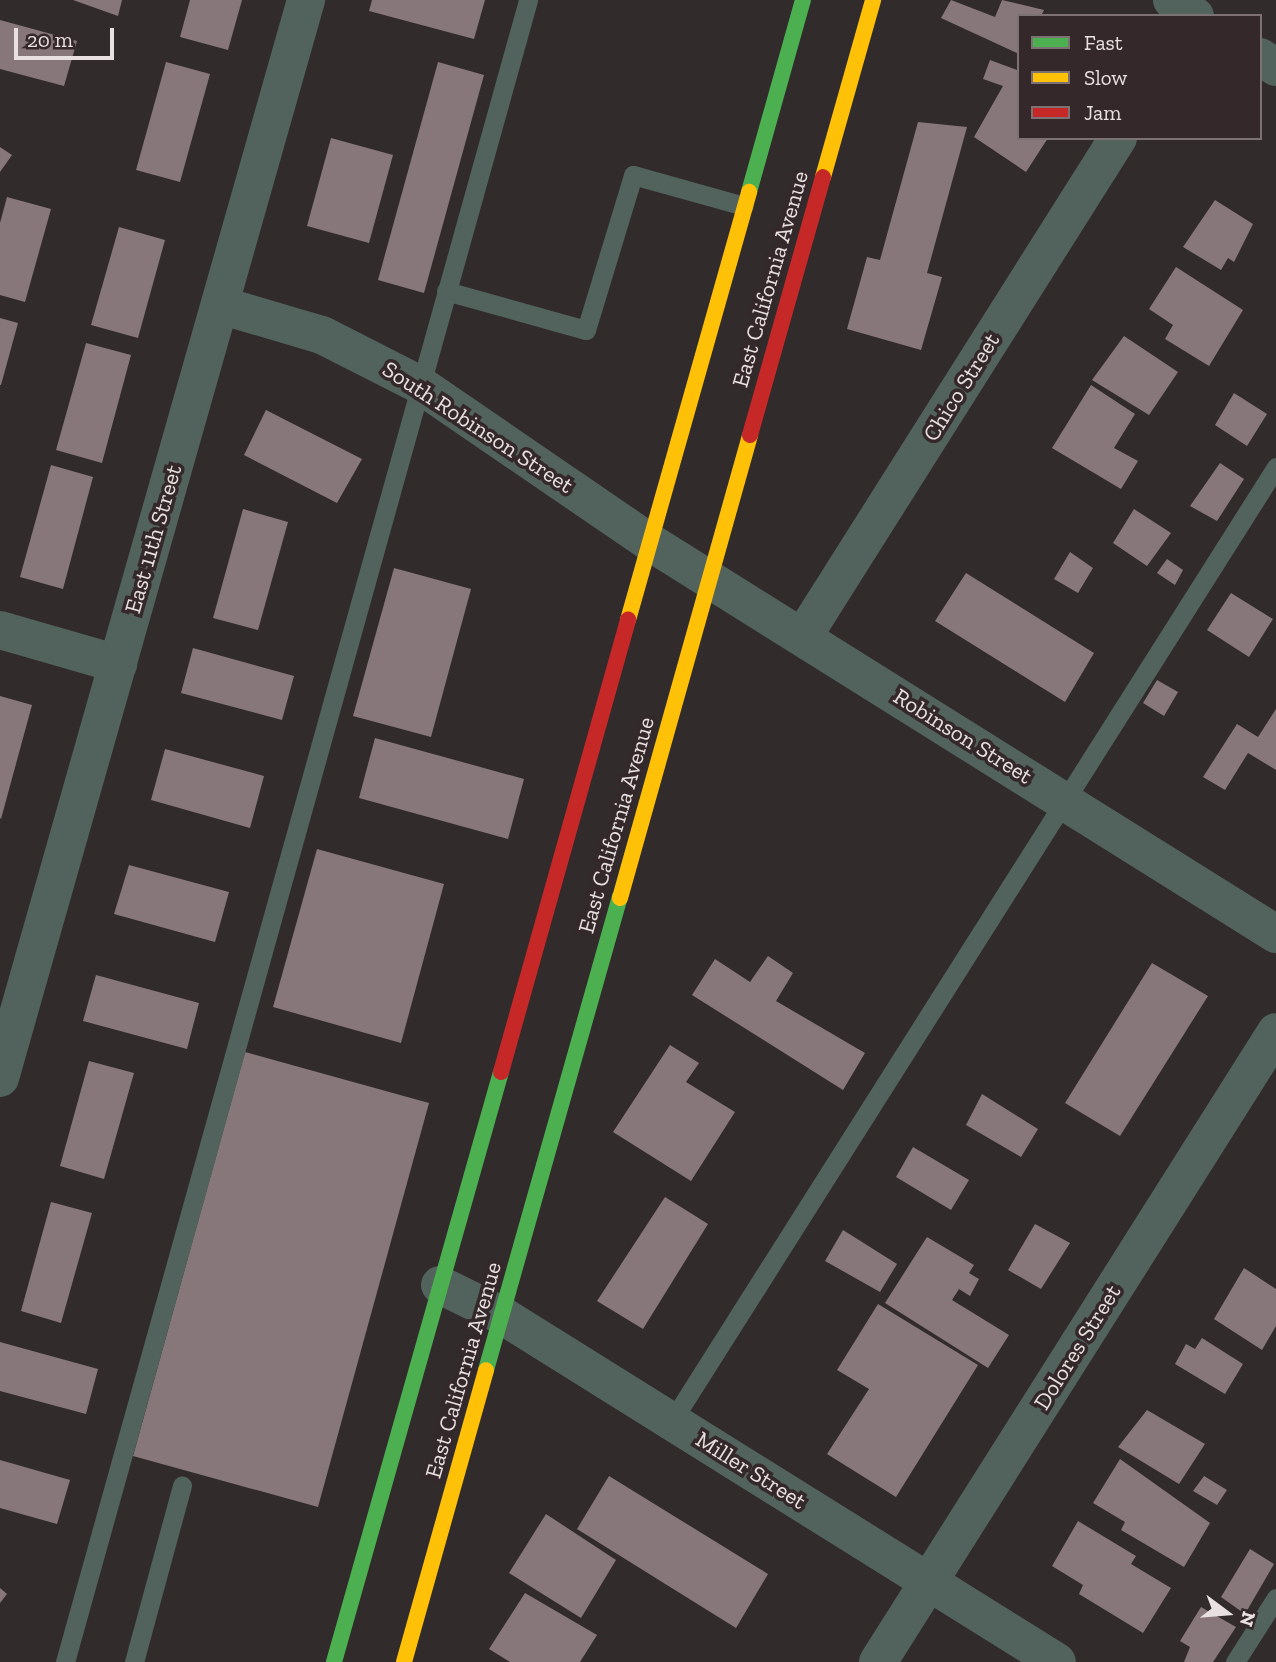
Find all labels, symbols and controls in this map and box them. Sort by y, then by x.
scale bar [18,14,117,58]
legend [1017,14,1262,140]
text: 20 m [27,27,73,52]
text: Fast [1084,30,1123,55]
text: Slow [1084,65,1127,90]
text: Jam [1084,100,1121,125]
street label: East California Avenue [726,167,814,391]
street label: Chico Street [917,328,1005,446]
street label: South Robinson Street [377,355,579,499]
street label: East 11th Street [119,461,187,617]
street label: Robinson Street [888,682,1038,790]
street label: East California Avenue [572,713,660,937]
street label: East California Avenue [419,1258,507,1482]
street label: Dolores Street [1028,1279,1126,1415]
street label: Miller Street [691,1425,811,1515]
north arrow [1192,1578,1262,1648]
text: N [1235,1609,1261,1629]

